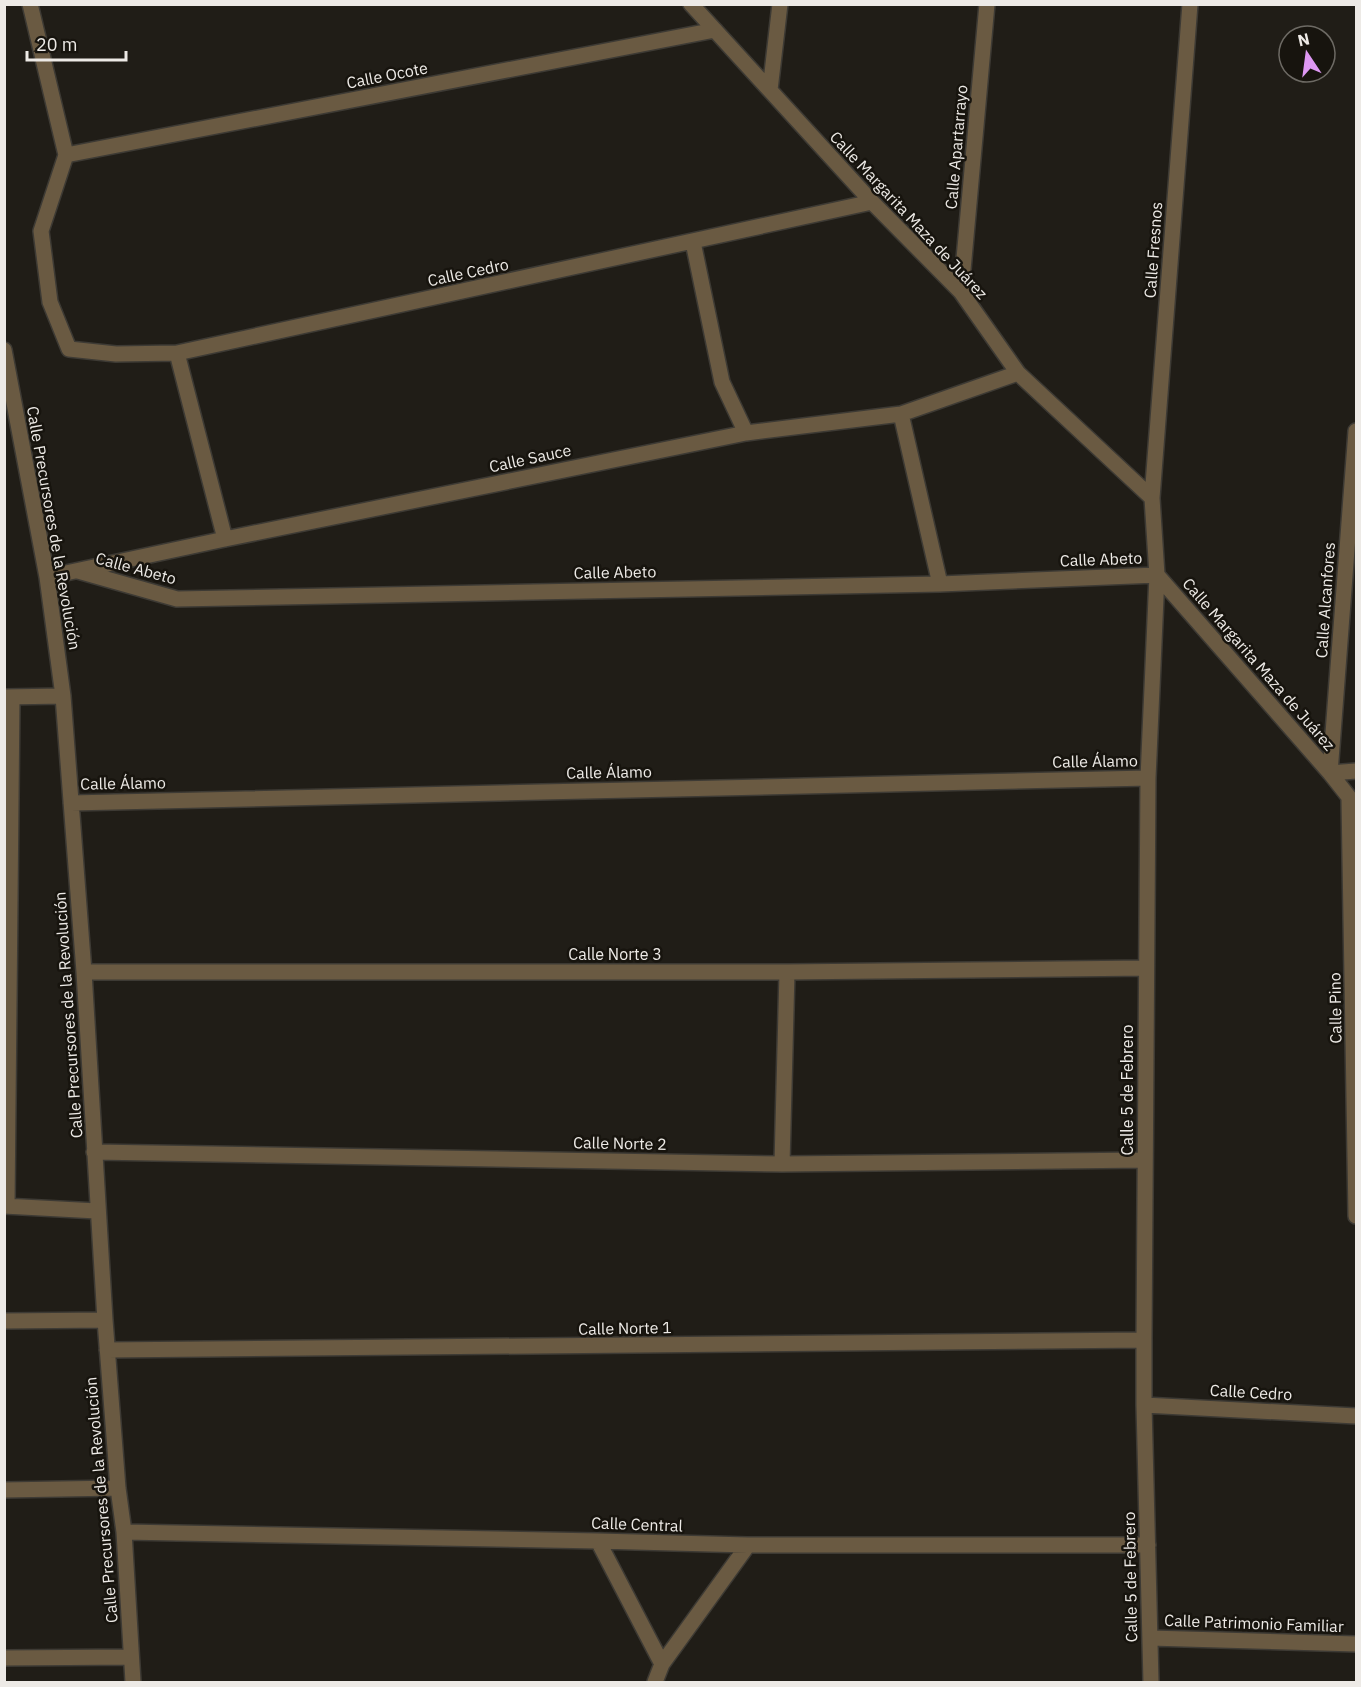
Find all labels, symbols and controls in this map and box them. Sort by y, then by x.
scale bar [27,24,126,62]
north arrow [1277,24,1337,84]
text: N [1296,28,1312,50]
text: 20 m [36,33,78,56]
street label: Calle Ocote [345,57,429,93]
street label: Calle Apartarrayo [941,84,971,210]
street label: Calle Margarita Maza de Juárez [826,127,992,303]
street label: Calle Fresnos [1140,201,1166,299]
street label: Calle Cedro [426,254,510,290]
street label: Calle Precursores de la Revolución [23,405,85,651]
street label: Calle Sauce [487,440,573,476]
street label: Calle Alcanfores [1311,541,1339,659]
street label: Calle Abeto [94,548,178,588]
street label: Calle Abeto [1059,548,1143,570]
street label: Calle Abeto [574,561,656,583]
street label: Calle Margarita Maza de Juárez [1179,574,1339,754]
street label: Calle Álamo [1052,749,1138,772]
street label: Calle Álamo [566,760,652,783]
street label: Calle Álamo [80,771,166,794]
street label: Calle Precursores de la Revolución [49,891,87,1139]
street label: Calle Norte 3 [568,944,662,964]
street label: Calle Pino [1324,972,1346,1044]
street label: Calle 5 de Febrero [1117,1025,1137,1155]
street label: Calle Norte 2 [573,1132,667,1154]
street label: Calle Norte 1 [578,1317,672,1339]
street label: Calle Precursores de la Revolución [80,1376,122,1624]
street label: Calle Cedro [1209,1380,1293,1404]
street label: Calle 5 de Febrero [1119,1511,1141,1643]
street label: Calle Central [591,1512,683,1536]
street label: Calle Patrimonio Familiar [1164,1610,1344,1636]

